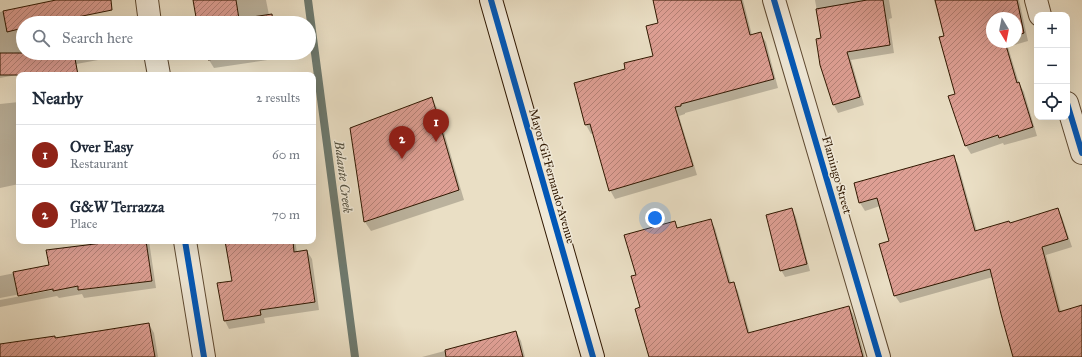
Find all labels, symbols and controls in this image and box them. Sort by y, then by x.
north arrow [986,12,1022,48]
map controls [1034,12,1070,120]
button: + [1034,12,1070,48]
search box [16,16,316,60]
icon: search [30,27,52,49]
text: Search here [62,29,133,47]
button: − [1034,48,1070,84]
button: locate [1034,84,1070,120]
text: Nearby [32,88,83,109]
text: 2 results [256,90,300,106]
street label: Mayor Gil Fernando Avenue [526,107,578,245]
pin: 1 [423,109,449,142]
pin: 2 [389,126,415,159]
street label: Flamingo Street [818,135,855,216]
text: Over Easy [70,138,133,156]
water label: Balante Creek [331,139,355,214]
text: 1 [42,147,48,163]
text: 60 m [272,147,300,163]
text: Restaurant [70,156,128,172]
text: G&W Terrazza [70,198,164,216]
text: 2 [42,207,48,223]
text: 70 m [272,207,300,223]
your location [645,208,665,228]
text: Place [70,216,97,232]

